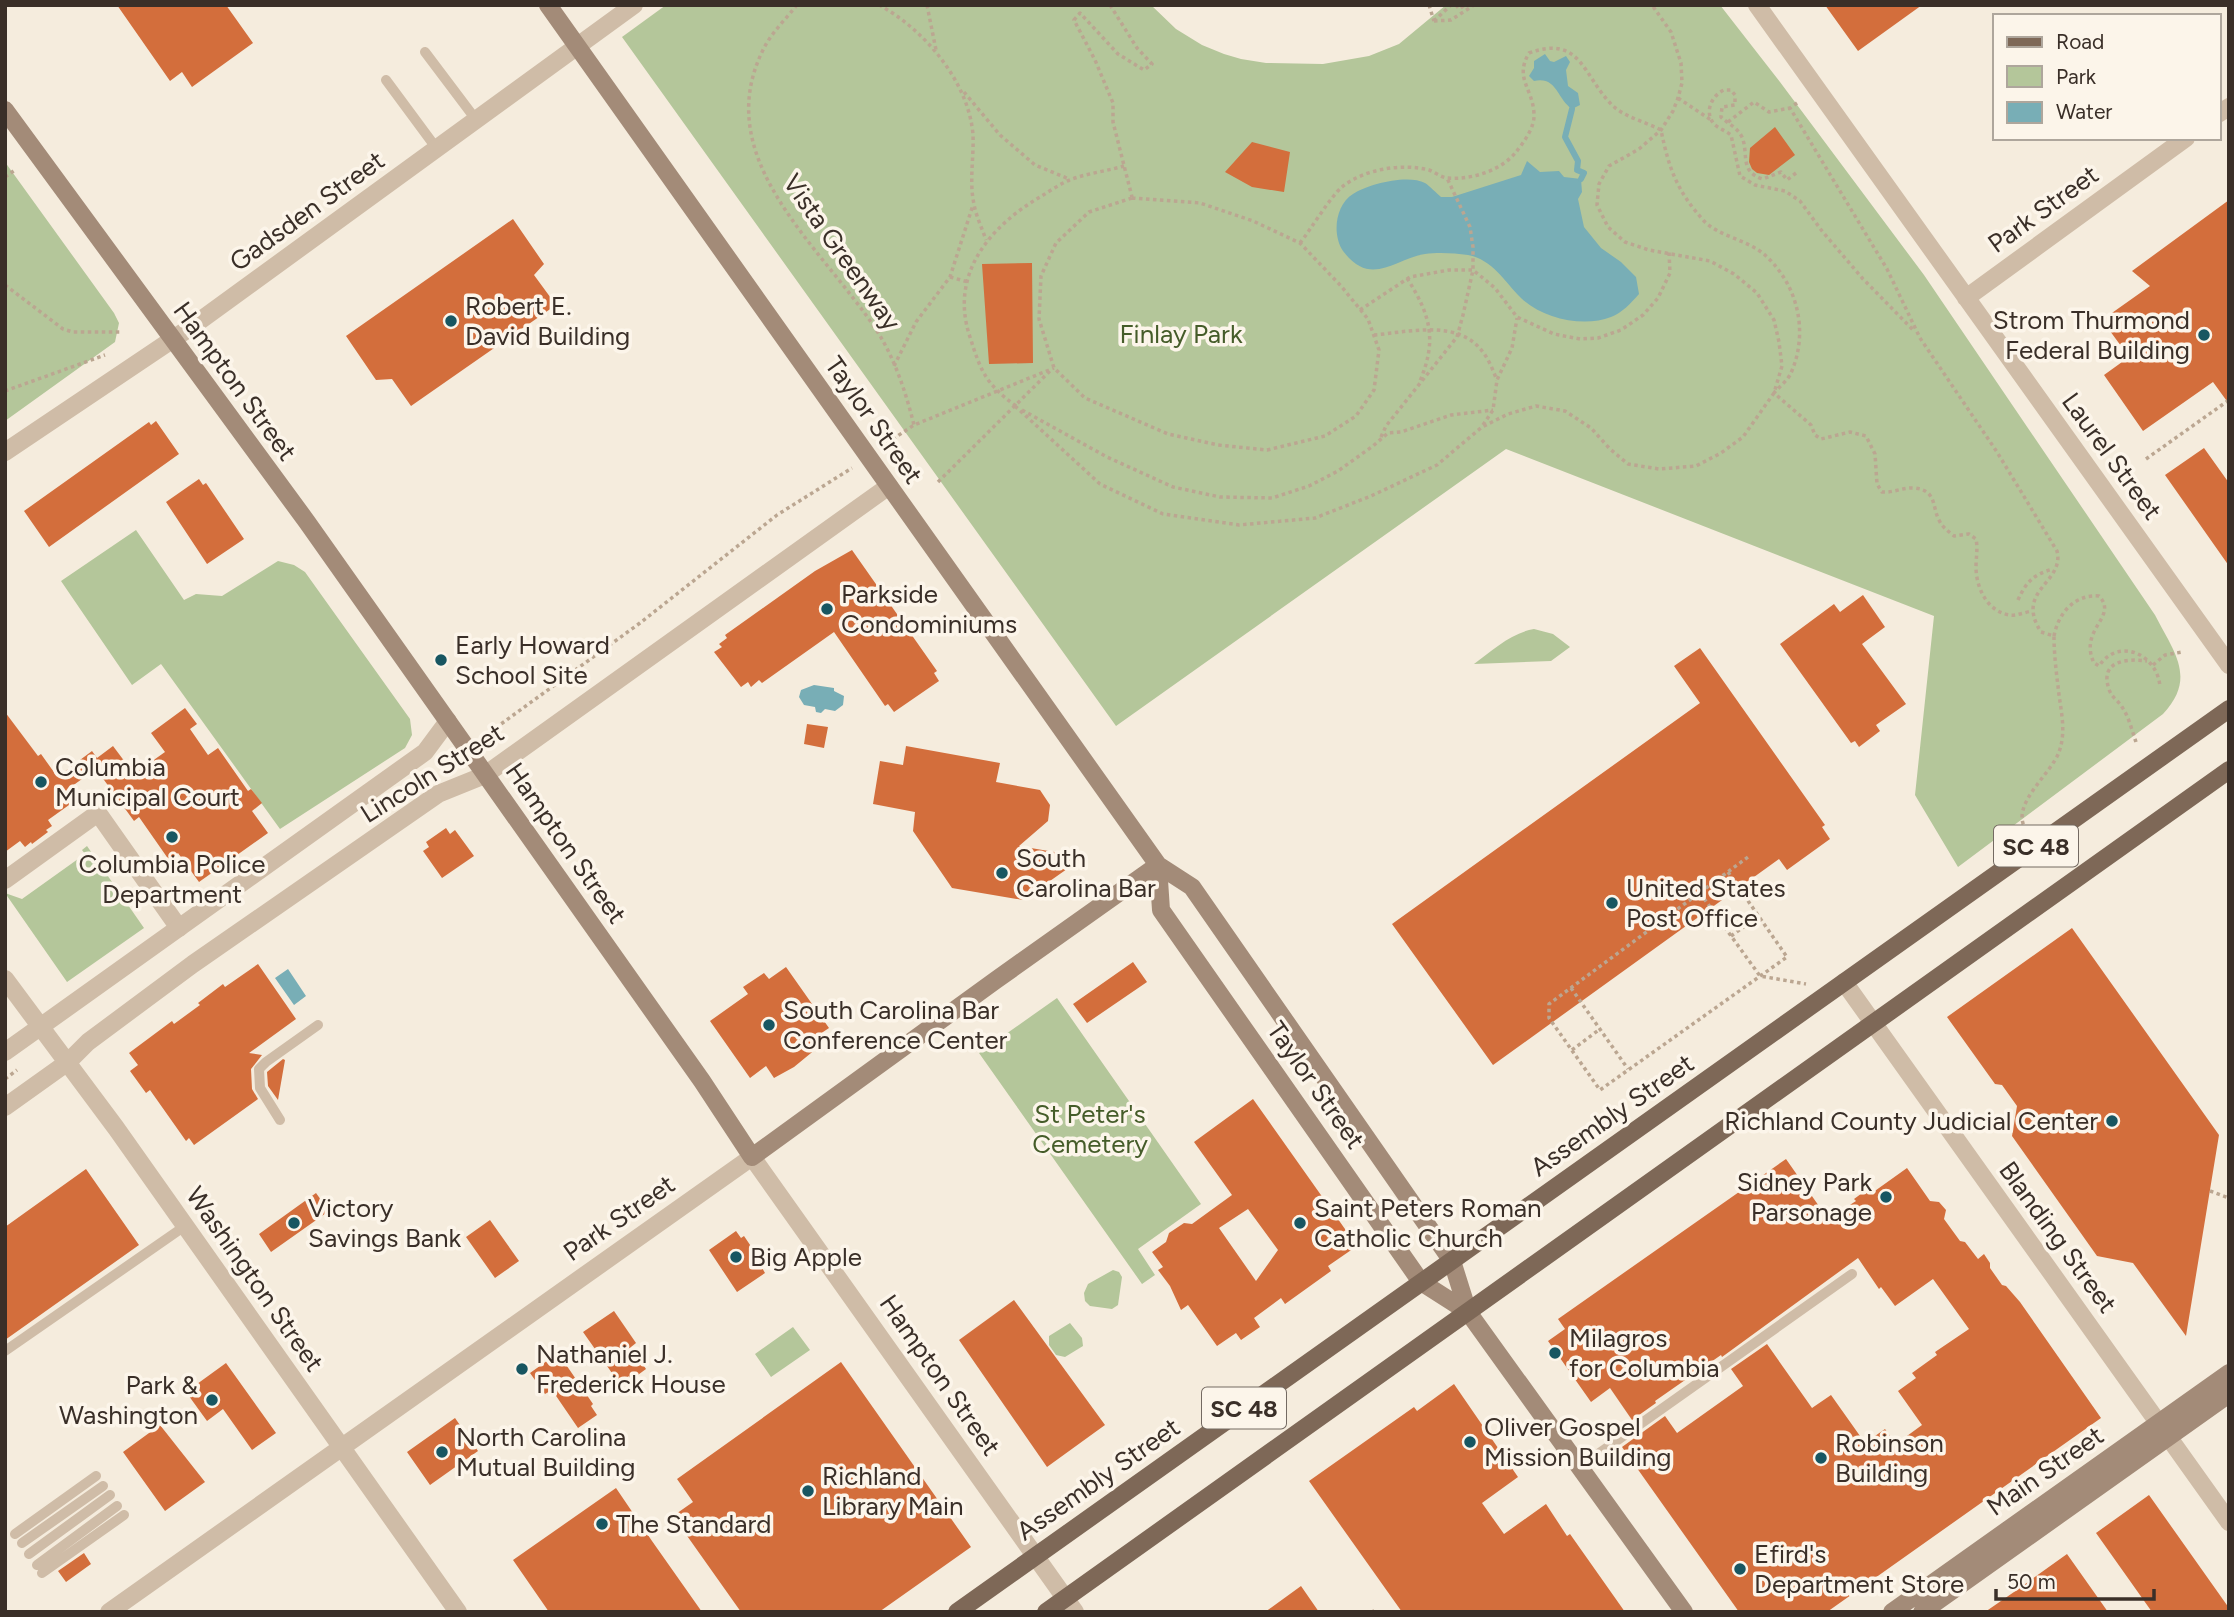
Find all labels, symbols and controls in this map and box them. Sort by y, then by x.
legend [1993,14,2220,140]
text: Road [2056,29,2104,54]
text: Park [2056,64,2097,89]
text: Water [2056,99,2112,124]
street label: Gadsden Street [223,144,391,278]
street label: Park Street [1982,158,2105,260]
street label: Vista Greenway [776,168,908,337]
place label: Robert E. David Building [465,290,630,352]
street label: Hampton Street [167,295,304,467]
place label: Strom Thurmond Federal Building [1993,304,2190,366]
marker: Robert E. David Building [443,313,459,329]
park label: Finlay Park [1120,318,1243,350]
marker: Strom Thurmond Federal Building [2196,327,2212,343]
street label: Taylor Street [818,350,930,490]
street label: Laurel Street [2055,386,2169,526]
place label: Parkside Condominiums [841,578,1017,640]
marker: Parkside Condominiums [819,601,835,617]
place label: Early Howard School Site [455,629,610,691]
marker: Early Howard School Site [433,652,449,668]
street label: Lincoln Street [355,716,510,830]
place label: Columbia Municipal Court [55,751,240,813]
street label: Hampton Street [499,756,633,930]
marker: Columbia Municipal Court [33,774,49,790]
road number: SC 48 [1994,826,2078,866]
marker: Columbia Police Department [164,829,180,845]
place label: South Carolina Bar [1016,842,1156,904]
place label: Columbia Police Department [78,848,266,910]
marker: South Carolina Bar [994,865,1010,881]
place label: United States Post Office [1626,872,1786,934]
marker: United States Post Office [1604,895,1620,911]
place label: South Carolina Bar Conference Center [783,994,1008,1056]
street label: Taylor Street [1260,1015,1372,1155]
marker: South Carolina Bar Conference Center [761,1017,777,1033]
street label: Assembly Street [1524,1047,1700,1183]
park label: St Peter's Cemetery [1032,1098,1148,1160]
place label: Richland County Judicial Center [1724,1105,2098,1137]
marker: Richland County Judicial Center [2104,1113,2120,1129]
street label: Blanding Street [1992,1155,2124,1319]
place label: Sidney Park Parsonage [1737,1166,1872,1228]
street label: Park Street [557,1168,681,1268]
street label: Washington Street [179,1180,331,1378]
marker: Sidney Park Parsonage [1878,1189,1894,1205]
place label: Victory Savings Bank [308,1192,462,1254]
place label: Saint Peters Roman Catholic Church [1314,1192,1542,1254]
marker: Victory Savings Bank [286,1215,302,1231]
marker: Saint Peters Roman Catholic Church [1292,1215,1308,1231]
place label: Big Apple [750,1241,862,1273]
marker: Big Apple [728,1249,744,1265]
street label: Hampton Street [873,1288,1007,1462]
place label: Milagros for Columbia [1569,1322,1720,1384]
place label: Nathaniel J. Frederick House [536,1338,726,1400]
marker: Milagros for Columbia [1547,1345,1563,1361]
marker: Nathaniel J. Frederick House [514,1361,530,1377]
place label: Park & Washington [59,1369,198,1431]
road number: SC 48 [1202,1388,1286,1428]
marker: Park & Washington [204,1392,220,1408]
street label: Assembly Street [1010,1411,1186,1547]
place label: Oliver Gospel Mission Building [1484,1411,1671,1473]
street label: Main Street [1981,1419,2110,1523]
place label: North Carolina Mutual Building [456,1421,635,1483]
place label: Robinson Building [1835,1427,1944,1489]
marker: Oliver Gospel Mission Building [1462,1434,1478,1450]
marker: North Carolina Mutual Building [434,1444,450,1460]
marker: Robinson Building [1813,1450,1829,1466]
place label: Richland Library Main [822,1460,964,1522]
marker: Richland Library Main [800,1483,816,1499]
place label: The Standard [616,1508,772,1540]
marker: The Standard [594,1516,610,1532]
place label: Efird's Department Store [1754,1538,1964,1600]
scale bar [1996,1558,2154,1602]
marker: Efird's Department Store [1732,1561,1748,1577]
text: 50 m [2007,1569,2056,1594]

